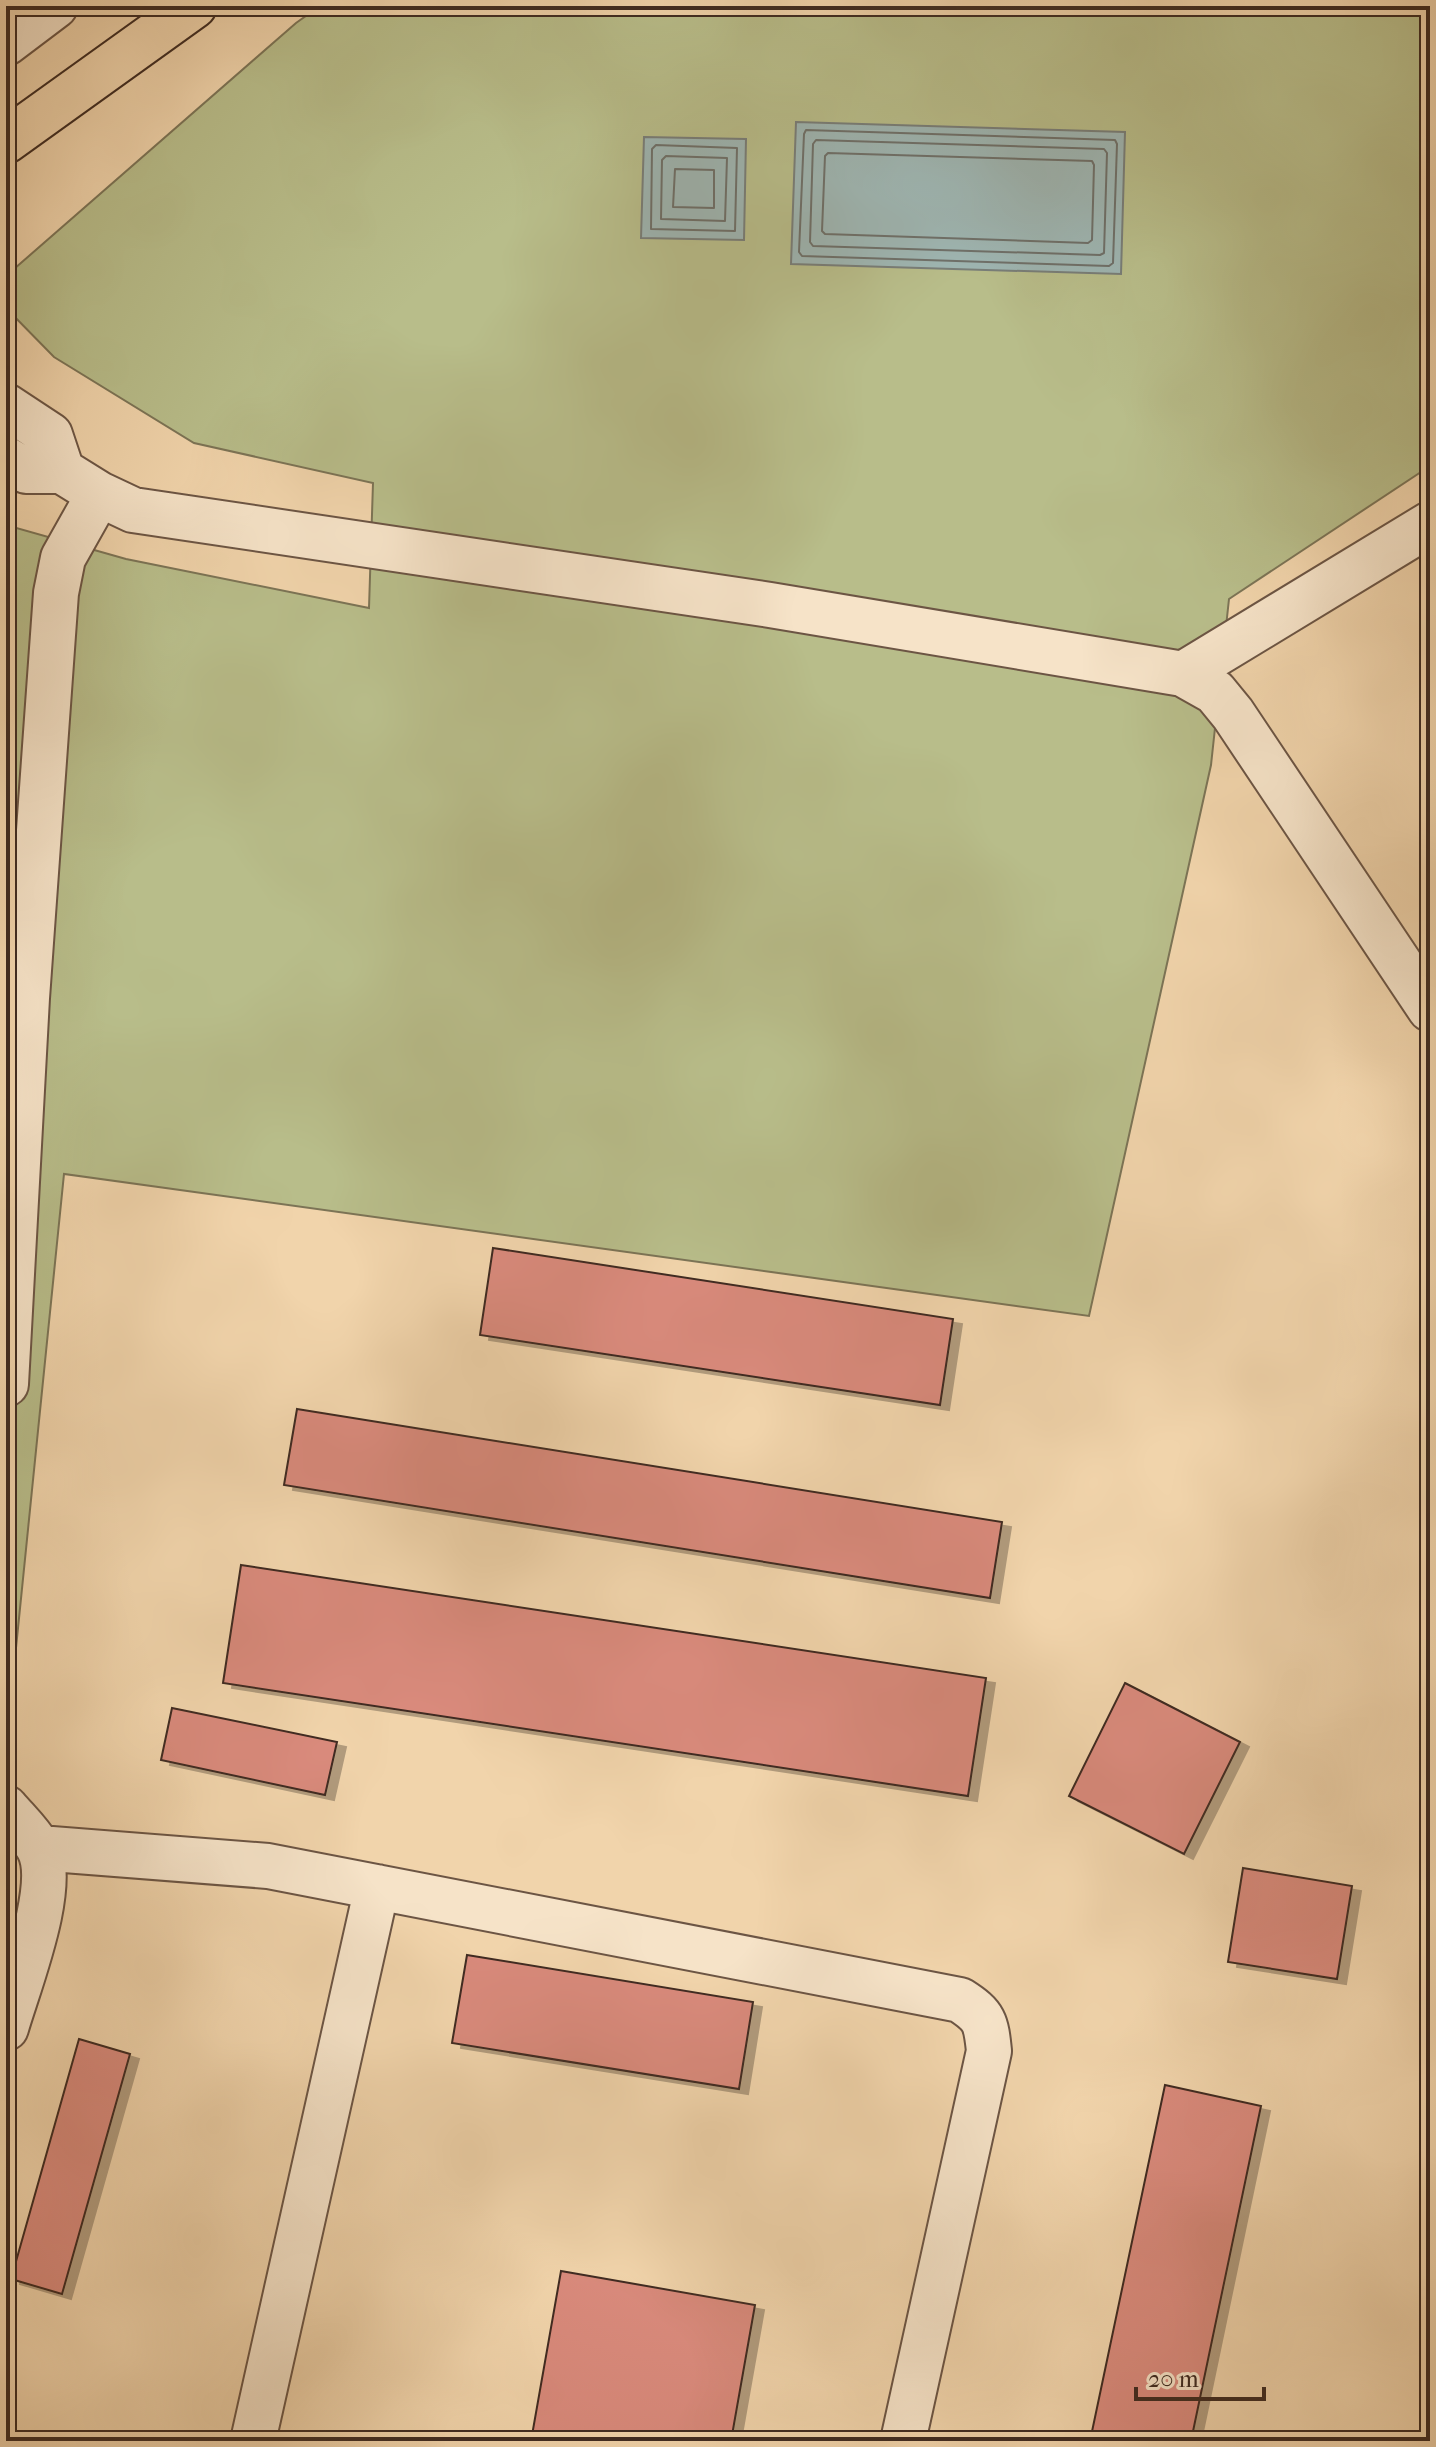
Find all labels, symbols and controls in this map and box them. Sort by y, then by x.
scale bar [1136,2351,1264,2401]
text: 20 m [1148,2365,1199,2393]

